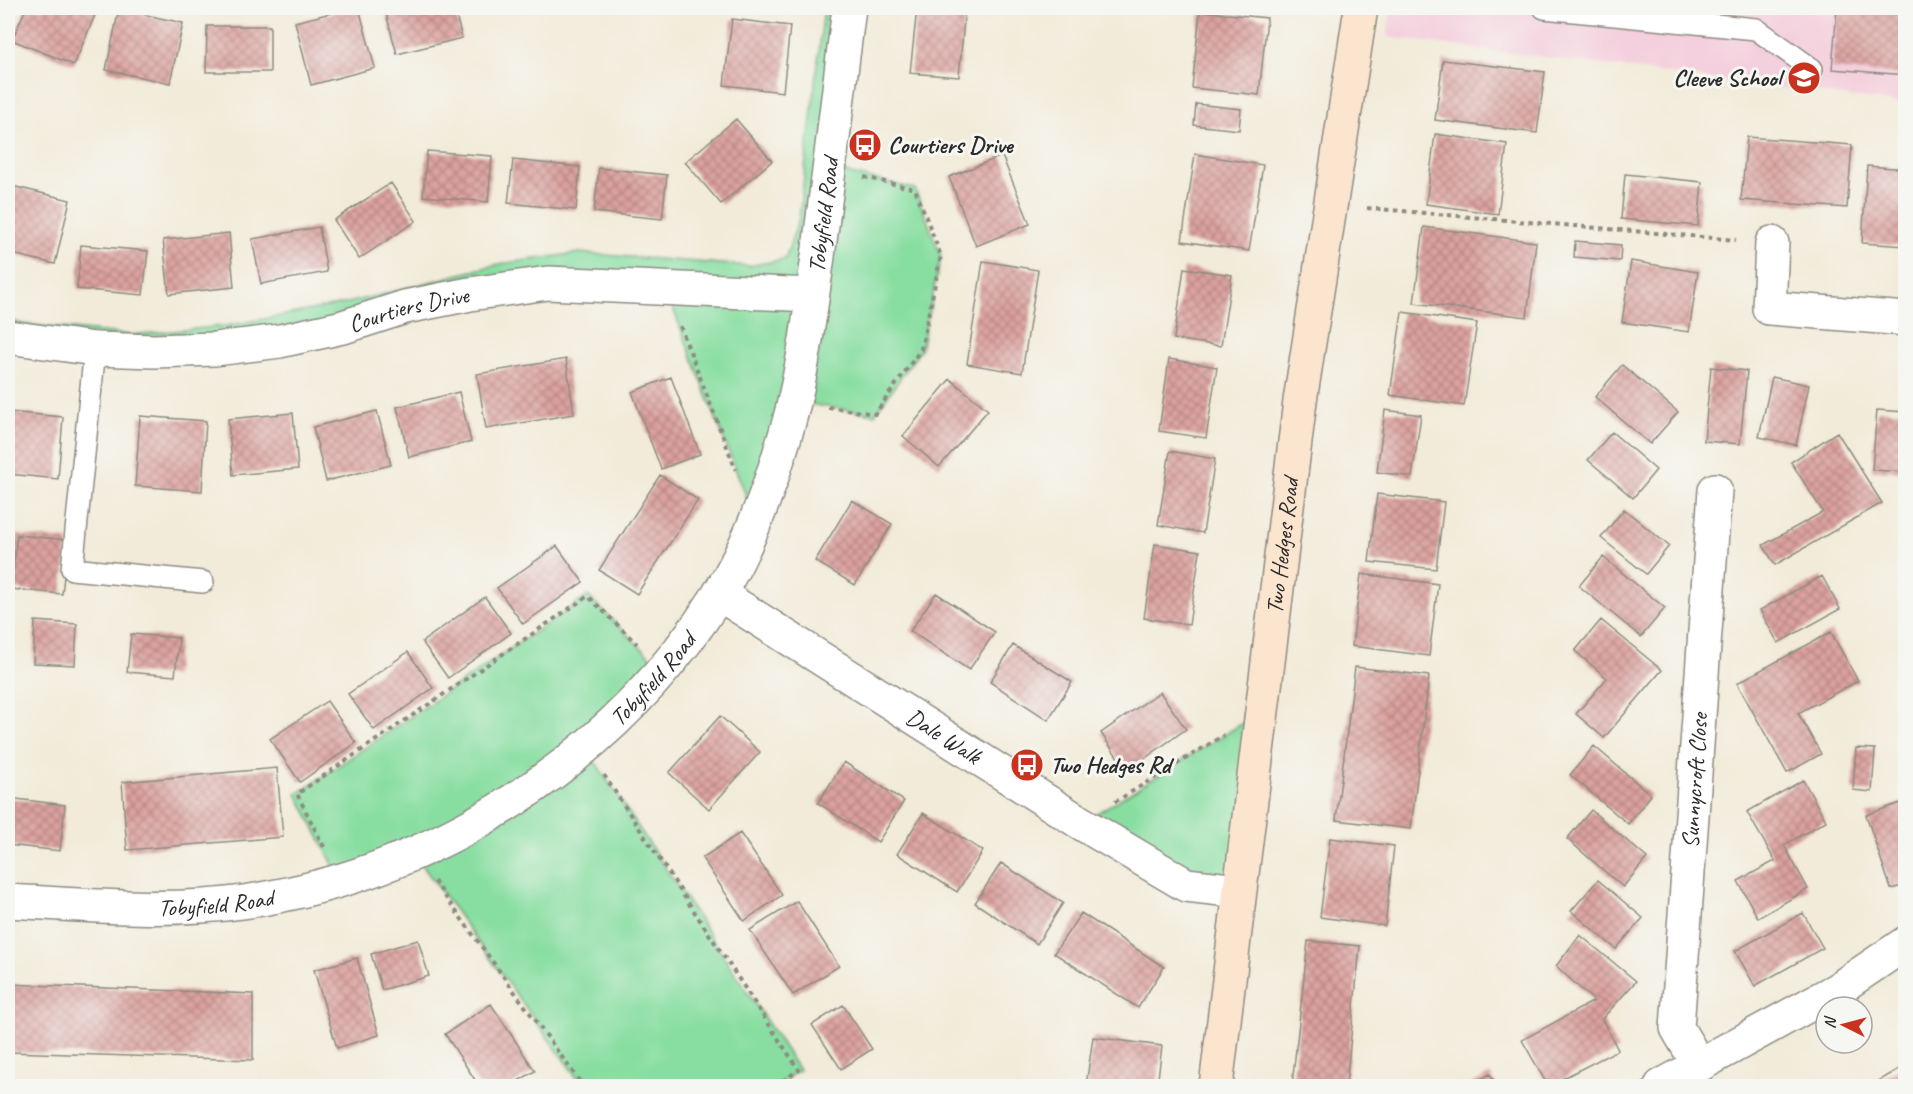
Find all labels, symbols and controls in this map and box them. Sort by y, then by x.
school or university icon: Cleeve School [1786,60,1822,96]
place label: Cleeve School [1673,63,1786,93]
bus stop icon: Courtiers Drive [847,127,883,163]
place label: Courtiers Drive [888,130,1015,160]
street label: Tobyfield Road [801,153,846,274]
street label: Courtiers Drive [345,279,473,339]
street label: Two Hedges Road [1259,473,1306,616]
street label: Tobyfield Road [604,624,705,732]
street label: Dale Walk [901,702,988,772]
street label: Sunnycroft Close [1675,710,1714,849]
bus stop icon: Two Hedges Rd [1009,747,1045,783]
place label: Two Hedges Rd [1050,750,1175,780]
street label: Tobyfield Road [158,882,279,923]
north arrow [1814,995,1874,1055]
text: N [1820,1014,1841,1030]

